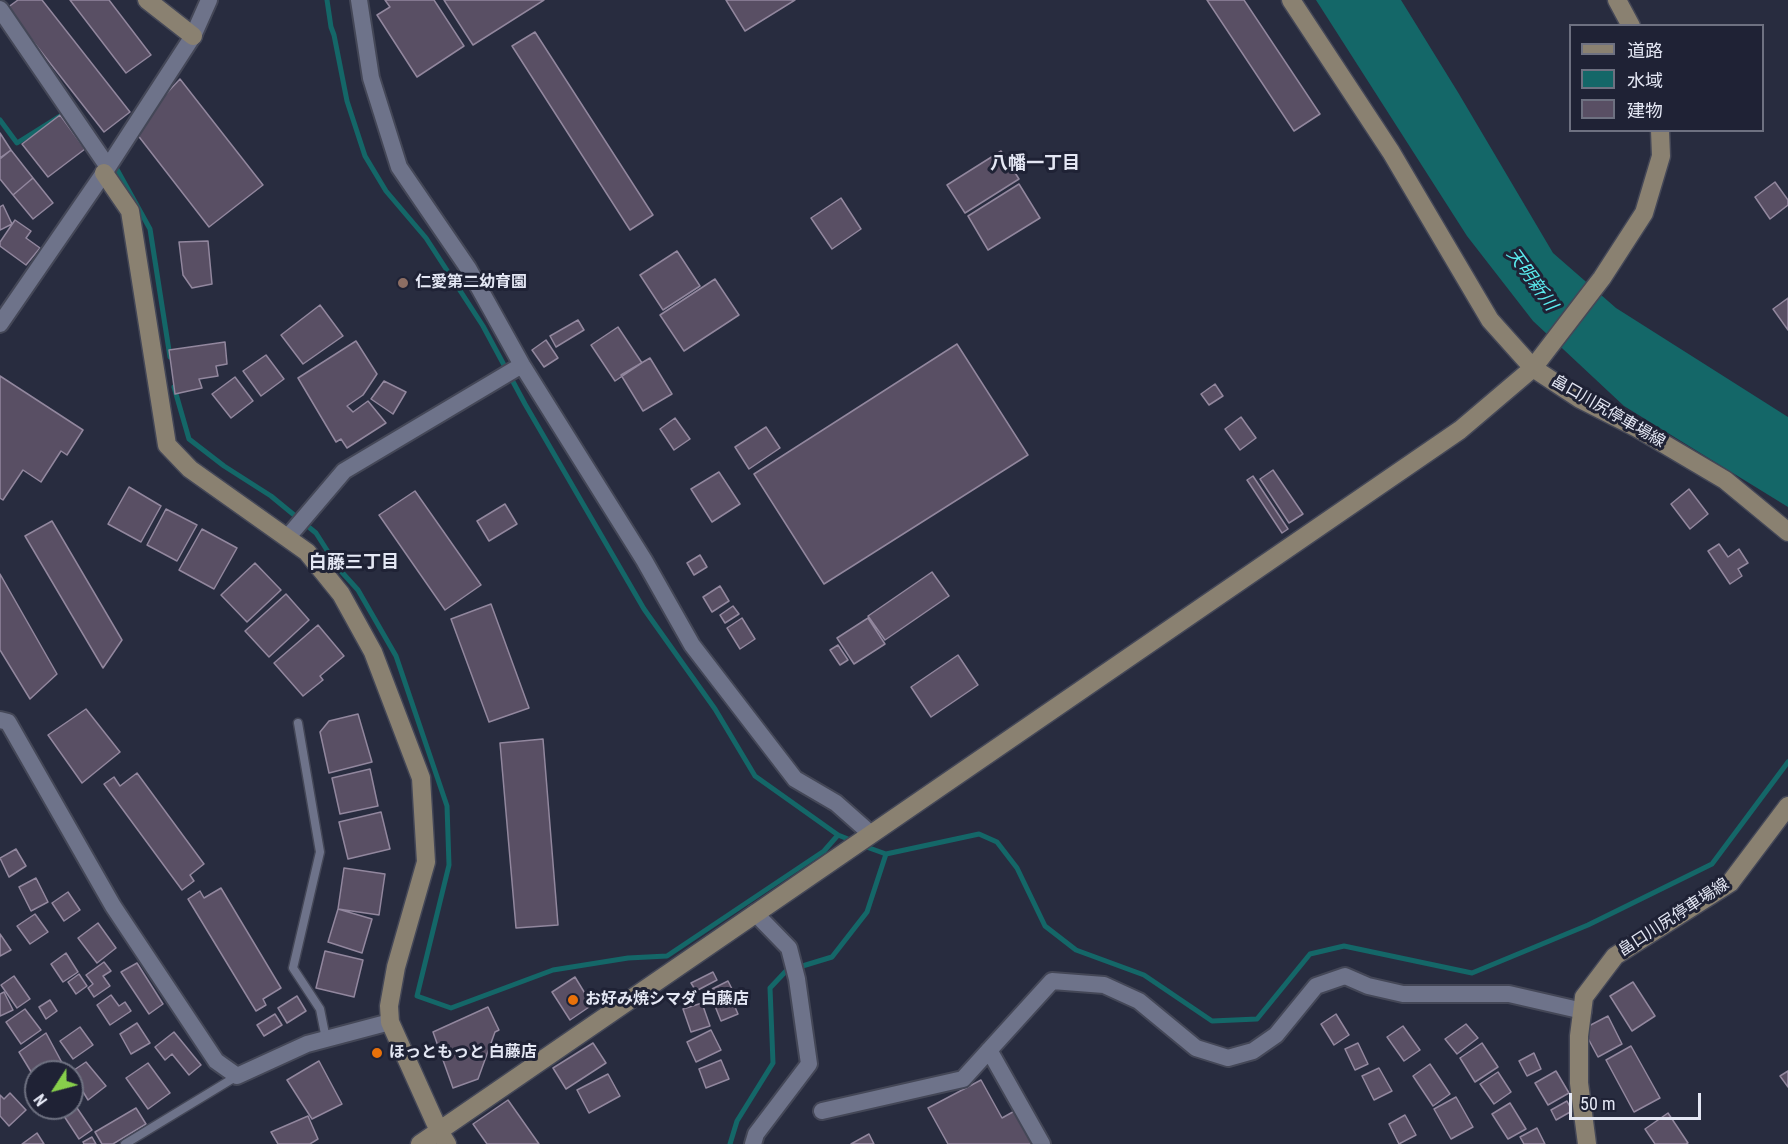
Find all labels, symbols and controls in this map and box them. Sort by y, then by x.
legend [1569,24,1764,132]
text: 道路 [1627,40,1663,61]
text: 水域 [1627,70,1663,91]
text: 建物 [1627,100,1663,121]
district label: 八幡一丁目 [990,153,1080,175]
water label: 天明新川 [1501,245,1561,315]
place label: 仁愛第二幼育園 [415,273,527,293]
marker: 仁愛第二幼育園 [396,276,410,290]
street label: 畠口川尻停車場線 [1548,372,1668,452]
district label: 白藤三丁目 [309,552,399,574]
street label: 畠口川尻停車場線 [1615,875,1733,961]
place label: お好み焼シマダ 白藤店 [585,990,749,1010]
marker: お好み焼シマダ 白藤店 [566,993,580,1007]
place label: ほっともっと 白藤店 [389,1043,537,1063]
marker: ほっともっと 白藤店 [370,1046,384,1060]
north arrow [24,1060,84,1120]
scale bar [1572,1081,1704,1119]
text: N [30,1090,51,1109]
text: 50 m [1580,1093,1615,1114]

